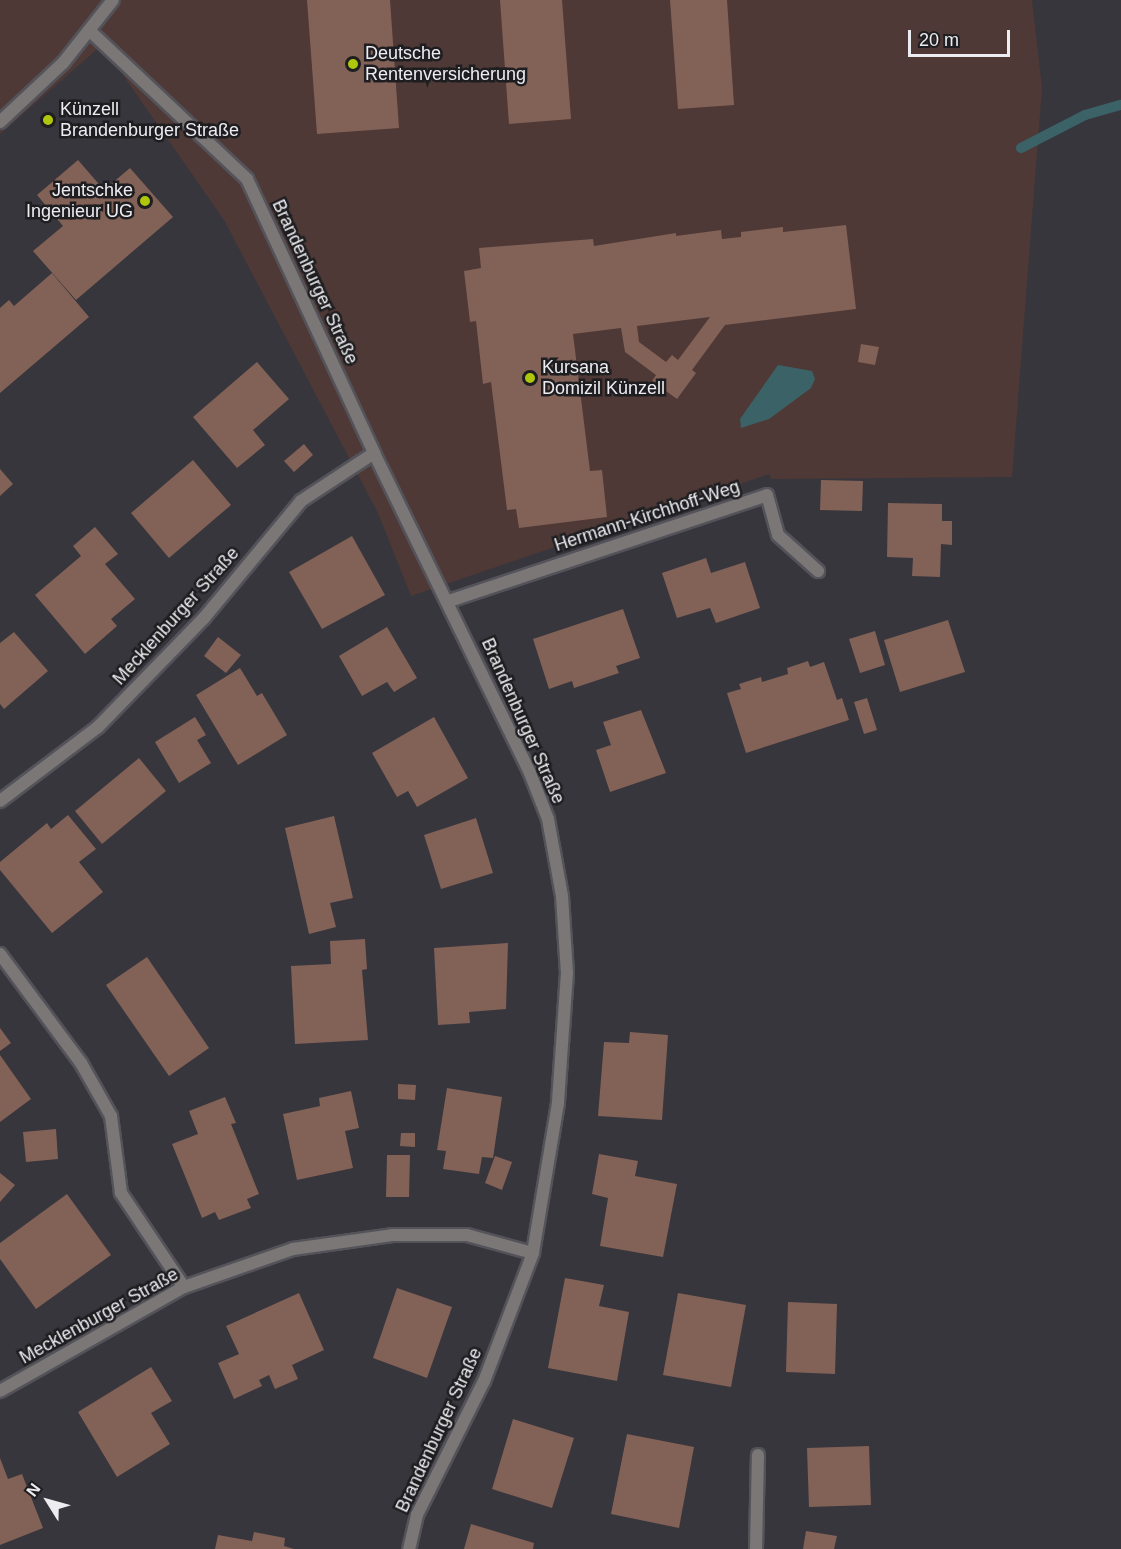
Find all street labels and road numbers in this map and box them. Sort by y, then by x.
street label: Brandenburger Straße [267,196,363,368]
street label: Hermann-Kirchhoff-Weg [552,476,742,556]
street label: Mecklenburger Straße [108,543,244,689]
street label: Brandenburger Straße [477,635,569,807]
street label: Mecklenburger Straße [16,1263,182,1369]
street label: Brandenburger Straße [391,1344,487,1516]

